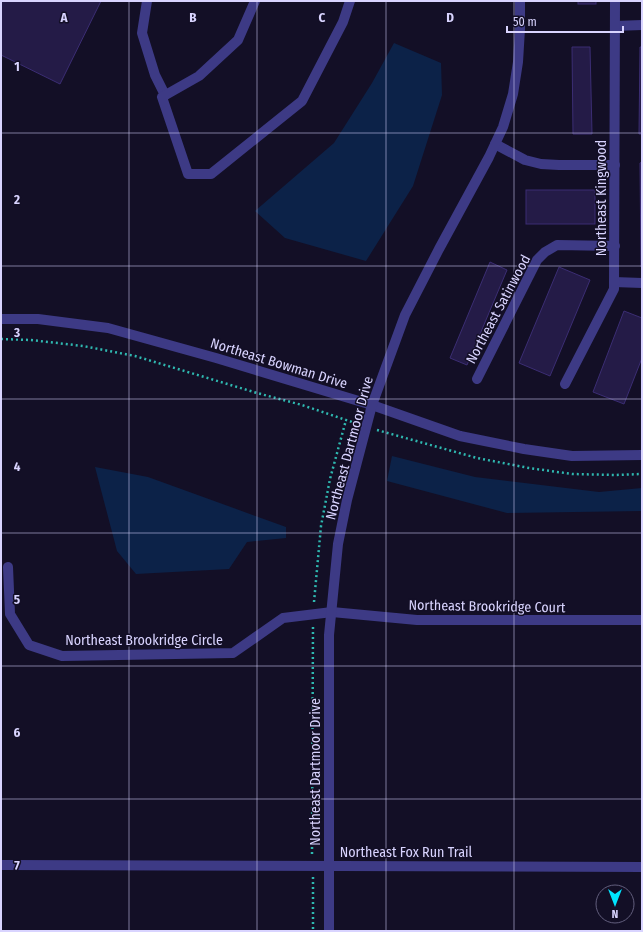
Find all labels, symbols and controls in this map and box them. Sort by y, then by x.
scale bar [507,8,623,34]
text: A [59,10,68,25]
text: B [189,10,197,25]
text: C [319,10,326,25]
text: D [446,10,454,25]
text: 50 m [513,15,537,29]
text: 1 [14,59,20,74]
street label: Northeast Kingwood [593,140,610,256]
text: 2 [13,192,20,207]
street label: Northeast Satinwood [463,252,534,367]
text: 3 [13,325,20,340]
street label: Northeast Bowman Drive [208,335,349,392]
street label: Northeast Dartmoor Drive [322,375,377,522]
text: 4 [14,459,21,474]
text: 5 [14,592,20,607]
street label: Northeast Brookridge Court [408,597,566,616]
street label: Northeast Brookridge Circle [65,632,223,649]
street label: Northeast Dartmoor Drive [307,698,324,846]
text: 6 [14,725,21,740]
street label: Northeast Fox Run Trail [340,844,473,861]
text: 7 [14,858,20,873]
north arrow [595,884,635,924]
text: N [612,907,618,920]

